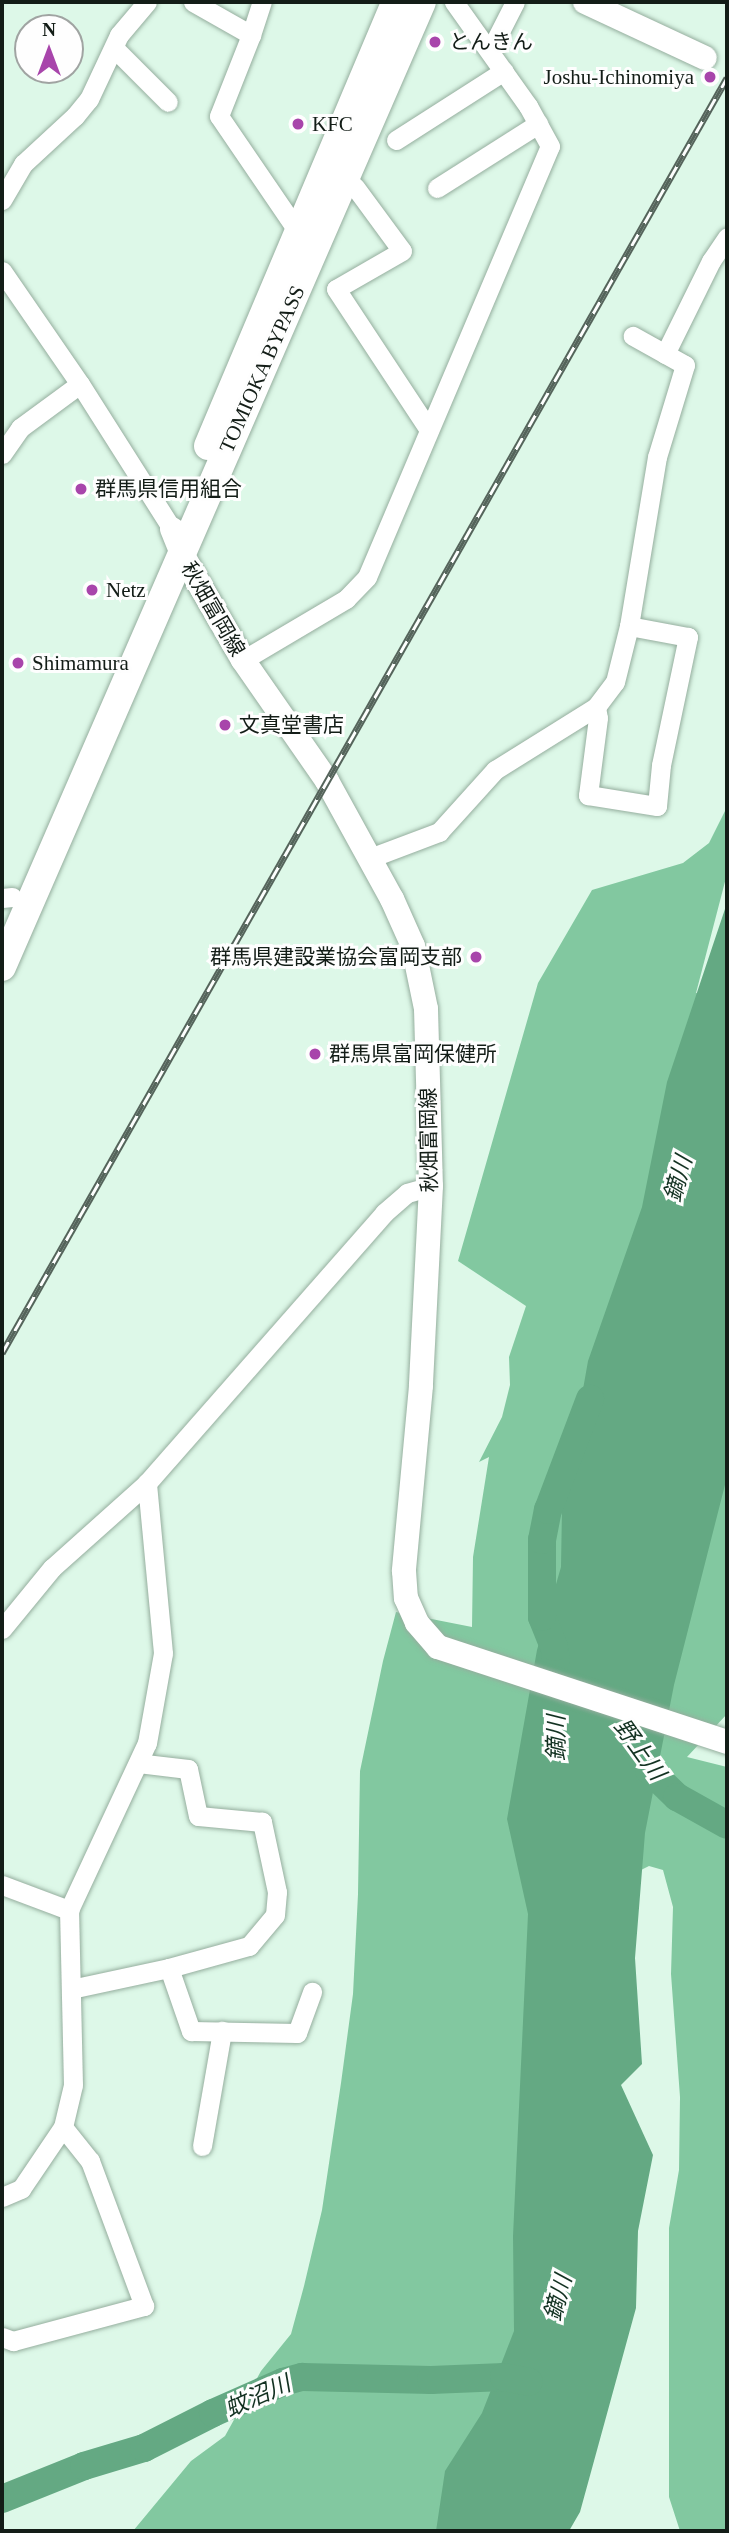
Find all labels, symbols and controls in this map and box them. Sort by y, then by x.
north arrow [14,14,84,84]
text: N [42,19,56,40]
place label: とんきん [449,29,533,55]
marker: とんきん [427,34,443,50]
place label: Joshu-Ichinomiya [544,64,694,90]
marker: Joshu-Ichinomiya [700,67,720,87]
place label: KFC [312,111,353,137]
marker: KFC [290,116,306,132]
street label: TOMIOKA BYPASS [214,281,310,457]
place label: 群馬県信用組合 [95,476,242,502]
marker: 群馬県信用組合 [73,481,89,497]
street label: 秋畑富岡線 [176,557,250,661]
place label: Netz [106,577,146,603]
marker: Netz [84,582,100,598]
place label: Shimamura [32,650,129,676]
marker: Shimamura [10,655,26,671]
place label: 文真堂書店 [239,712,344,738]
marker: 文真堂書店 [217,717,233,733]
place label: 群馬県建設業協会富岡支部 [210,944,462,970]
marker: 群馬県建設業協会富岡支部 [468,949,484,965]
place label: 群馬県富岡保健所 [329,1041,497,1067]
marker: 群馬県富岡保健所 [307,1046,323,1062]
street label: 秋畑富岡線 [415,1087,443,1193]
water label: 鏑川 [659,1153,699,1205]
water label: 野上川 [608,1714,670,1786]
water label: 鏑川 [543,1715,571,1761]
water label: 鏑川 [540,2272,578,2324]
water label: 蚊沼川 [221,2370,295,2424]

